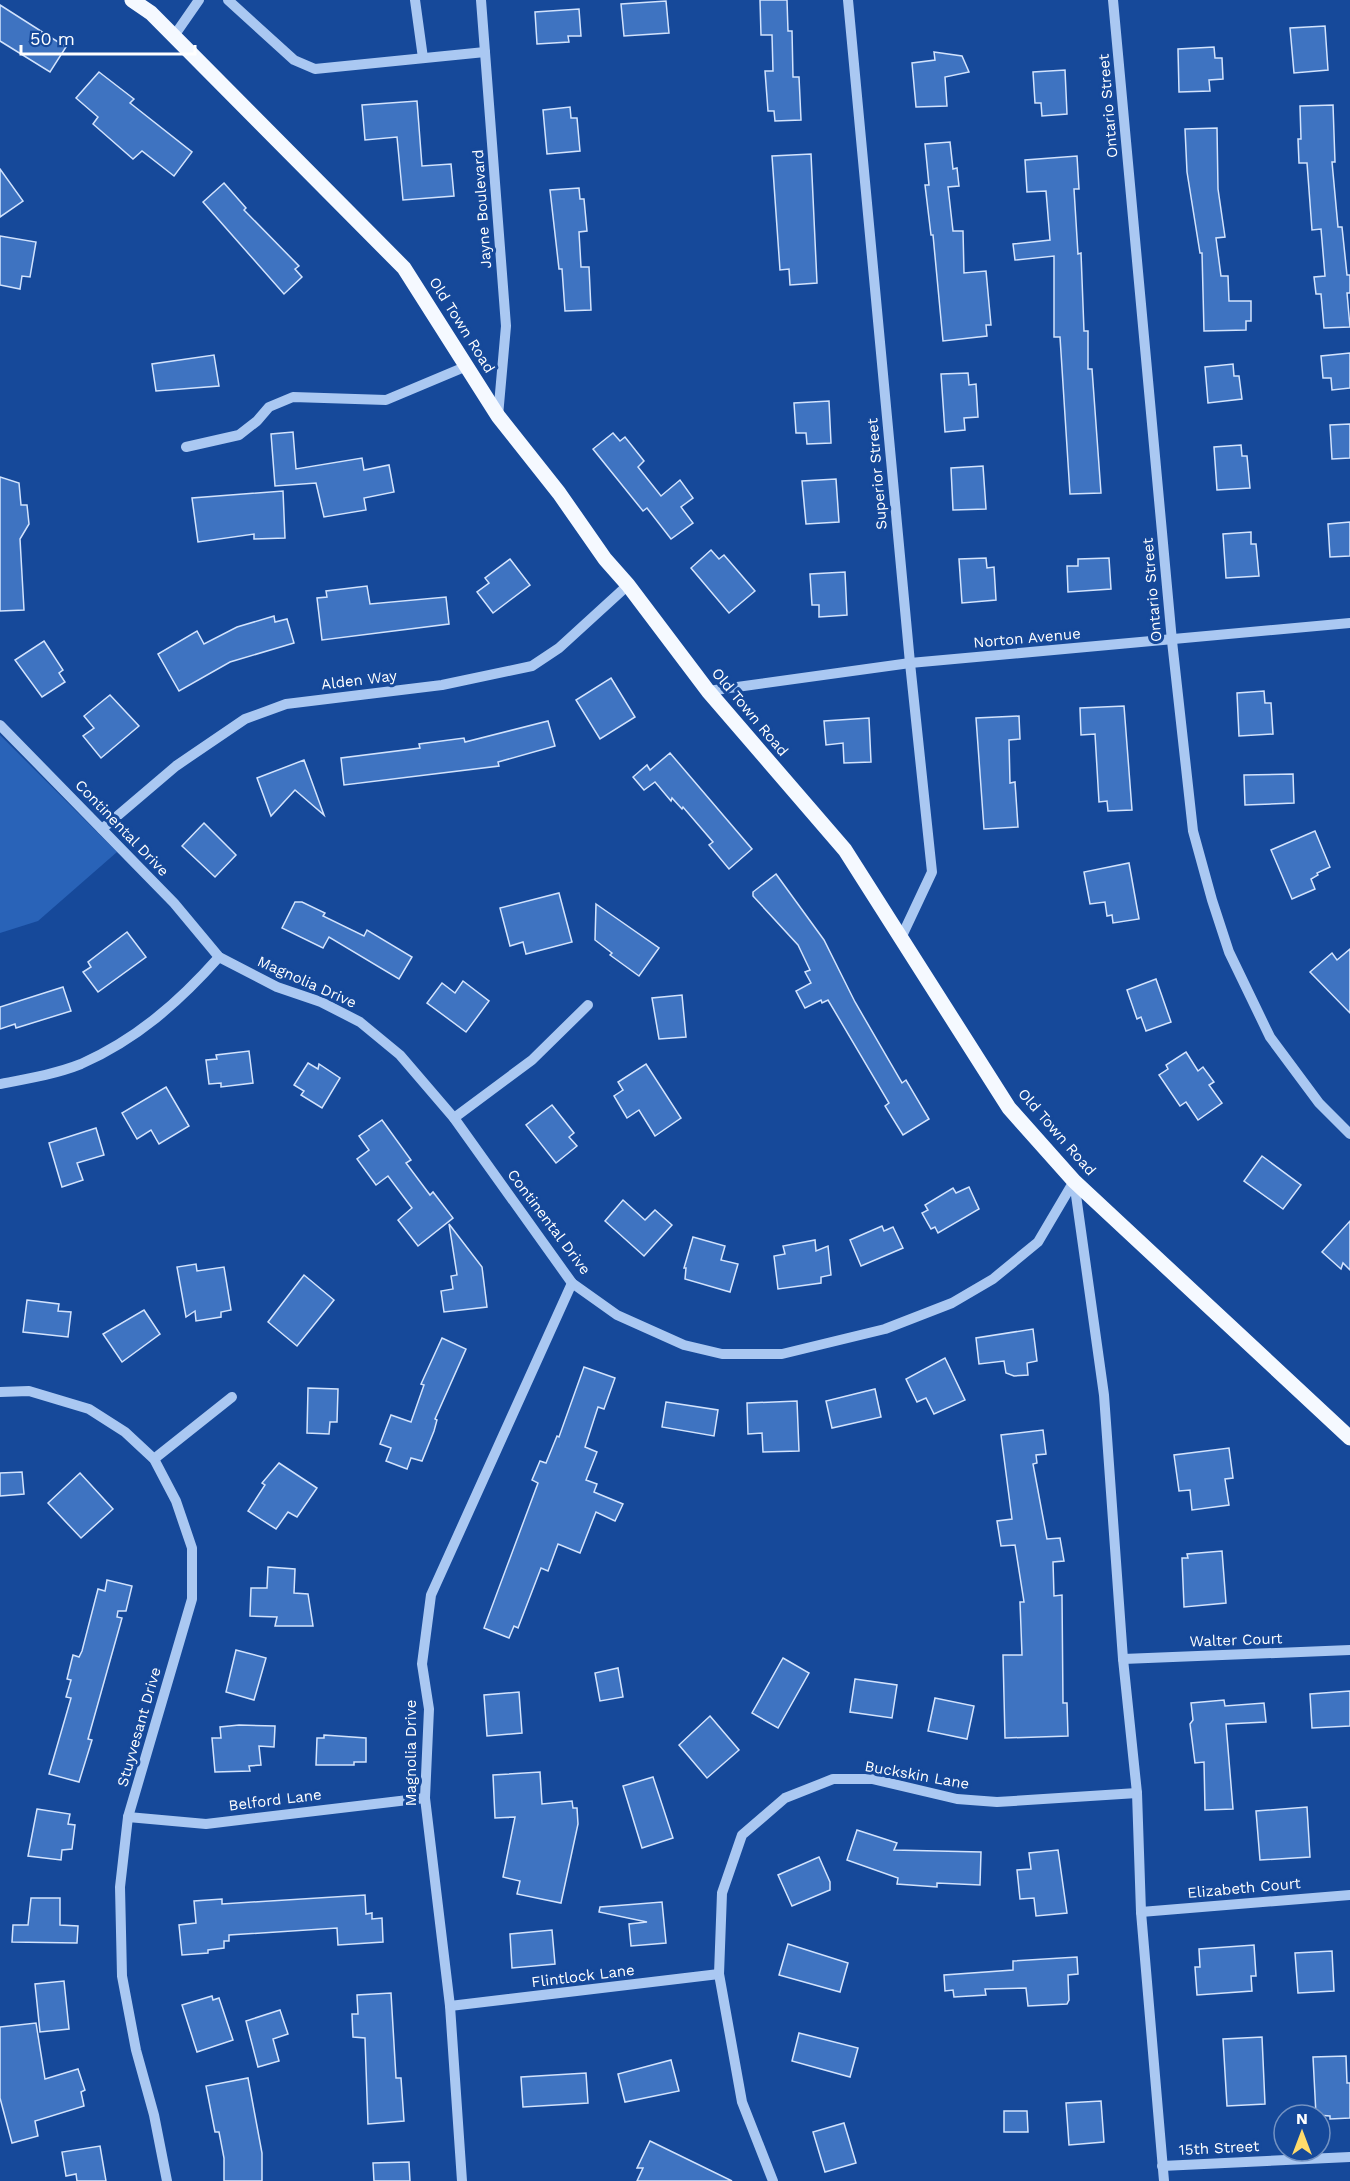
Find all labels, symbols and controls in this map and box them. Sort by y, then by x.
scale bar [21,18,195,56]
text: 50 m [30,28,75,49]
street label: Ontario Street [1094,52,1122,159]
street label: Jayne Boulevard [469,149,495,269]
street label: Old Town Road [425,274,499,376]
street label: Superior Street [863,417,891,531]
street label: Ontario Street [1138,536,1166,643]
street label: Norton Avenue [973,624,1081,652]
street label: Old Town Road [708,664,792,760]
street label: Alden Way [320,666,398,694]
street label: Continental Drive [71,776,173,880]
street label: Magnolia Drive [255,952,359,1012]
street label: Old Town Road [1014,1085,1100,1179]
street label: Continental Drive [504,1166,594,1278]
street label: Walter Court [1189,1629,1283,1651]
street label: Stuyvesant Drive [113,1665,165,1789]
street label: Magnolia Drive [402,1700,420,1806]
street label: Buckskin Lane [863,1757,971,1793]
street label: Belford Lane [227,1785,323,1815]
street label: Elizabeth Court [1187,1874,1302,1902]
street label: Flintlock Lane [530,1961,636,1991]
north arrow [1272,2103,1332,2163]
text: N [1296,2109,1308,2128]
street label: 15th Street [1178,2137,1260,2159]

